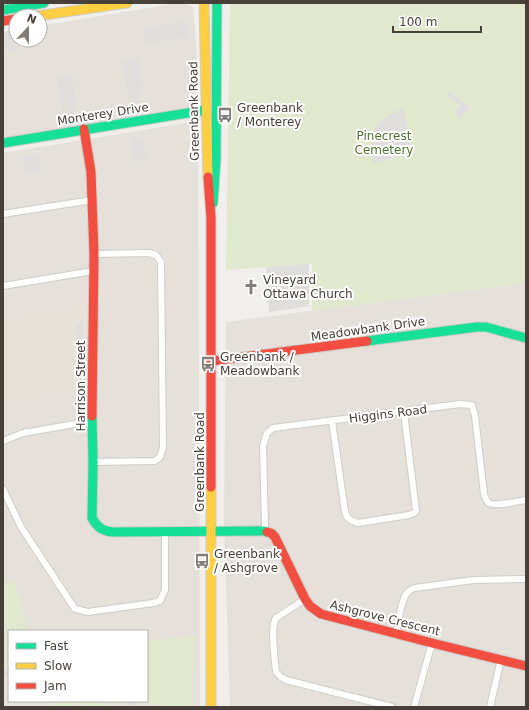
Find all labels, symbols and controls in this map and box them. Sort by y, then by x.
north arrow [8,8,48,48]
scale bar [393,8,481,34]
text: N [25,11,38,27]
text: 100 m [399,15,437,29]
street label: Greenbank Road [186,61,202,161]
street label: Monterey Drive [56,100,150,128]
place label: Greenbank / Monterey [237,101,303,129]
bus stop icon: Greenbank / Monterey [216,106,234,124]
park label: Pinecrest Cemetery [355,129,413,157]
place label: Vineyard Ottawa Church [263,273,353,301]
church icon: Vineyard Ottawa Church [242,278,260,296]
street label: Meadowbank Drive [310,314,426,344]
street label: Harrison Street [74,340,88,431]
place label: Greenbank / Meadowbank [220,350,299,378]
bus stop icon: Greenbank / Meadowbank [199,355,217,373]
street label: Higgins Road [348,402,428,426]
street label: Greenbank Road [193,412,207,512]
place label: Greenbank / Ashgrove [214,547,280,575]
bus stop icon: Greenbank / Ashgrove [193,552,211,570]
street label: Ashgrove Crescent [328,598,442,639]
legend [8,630,148,702]
text: Fast [44,639,68,653]
text: Slow [44,659,72,673]
text: Jam [43,679,67,693]

